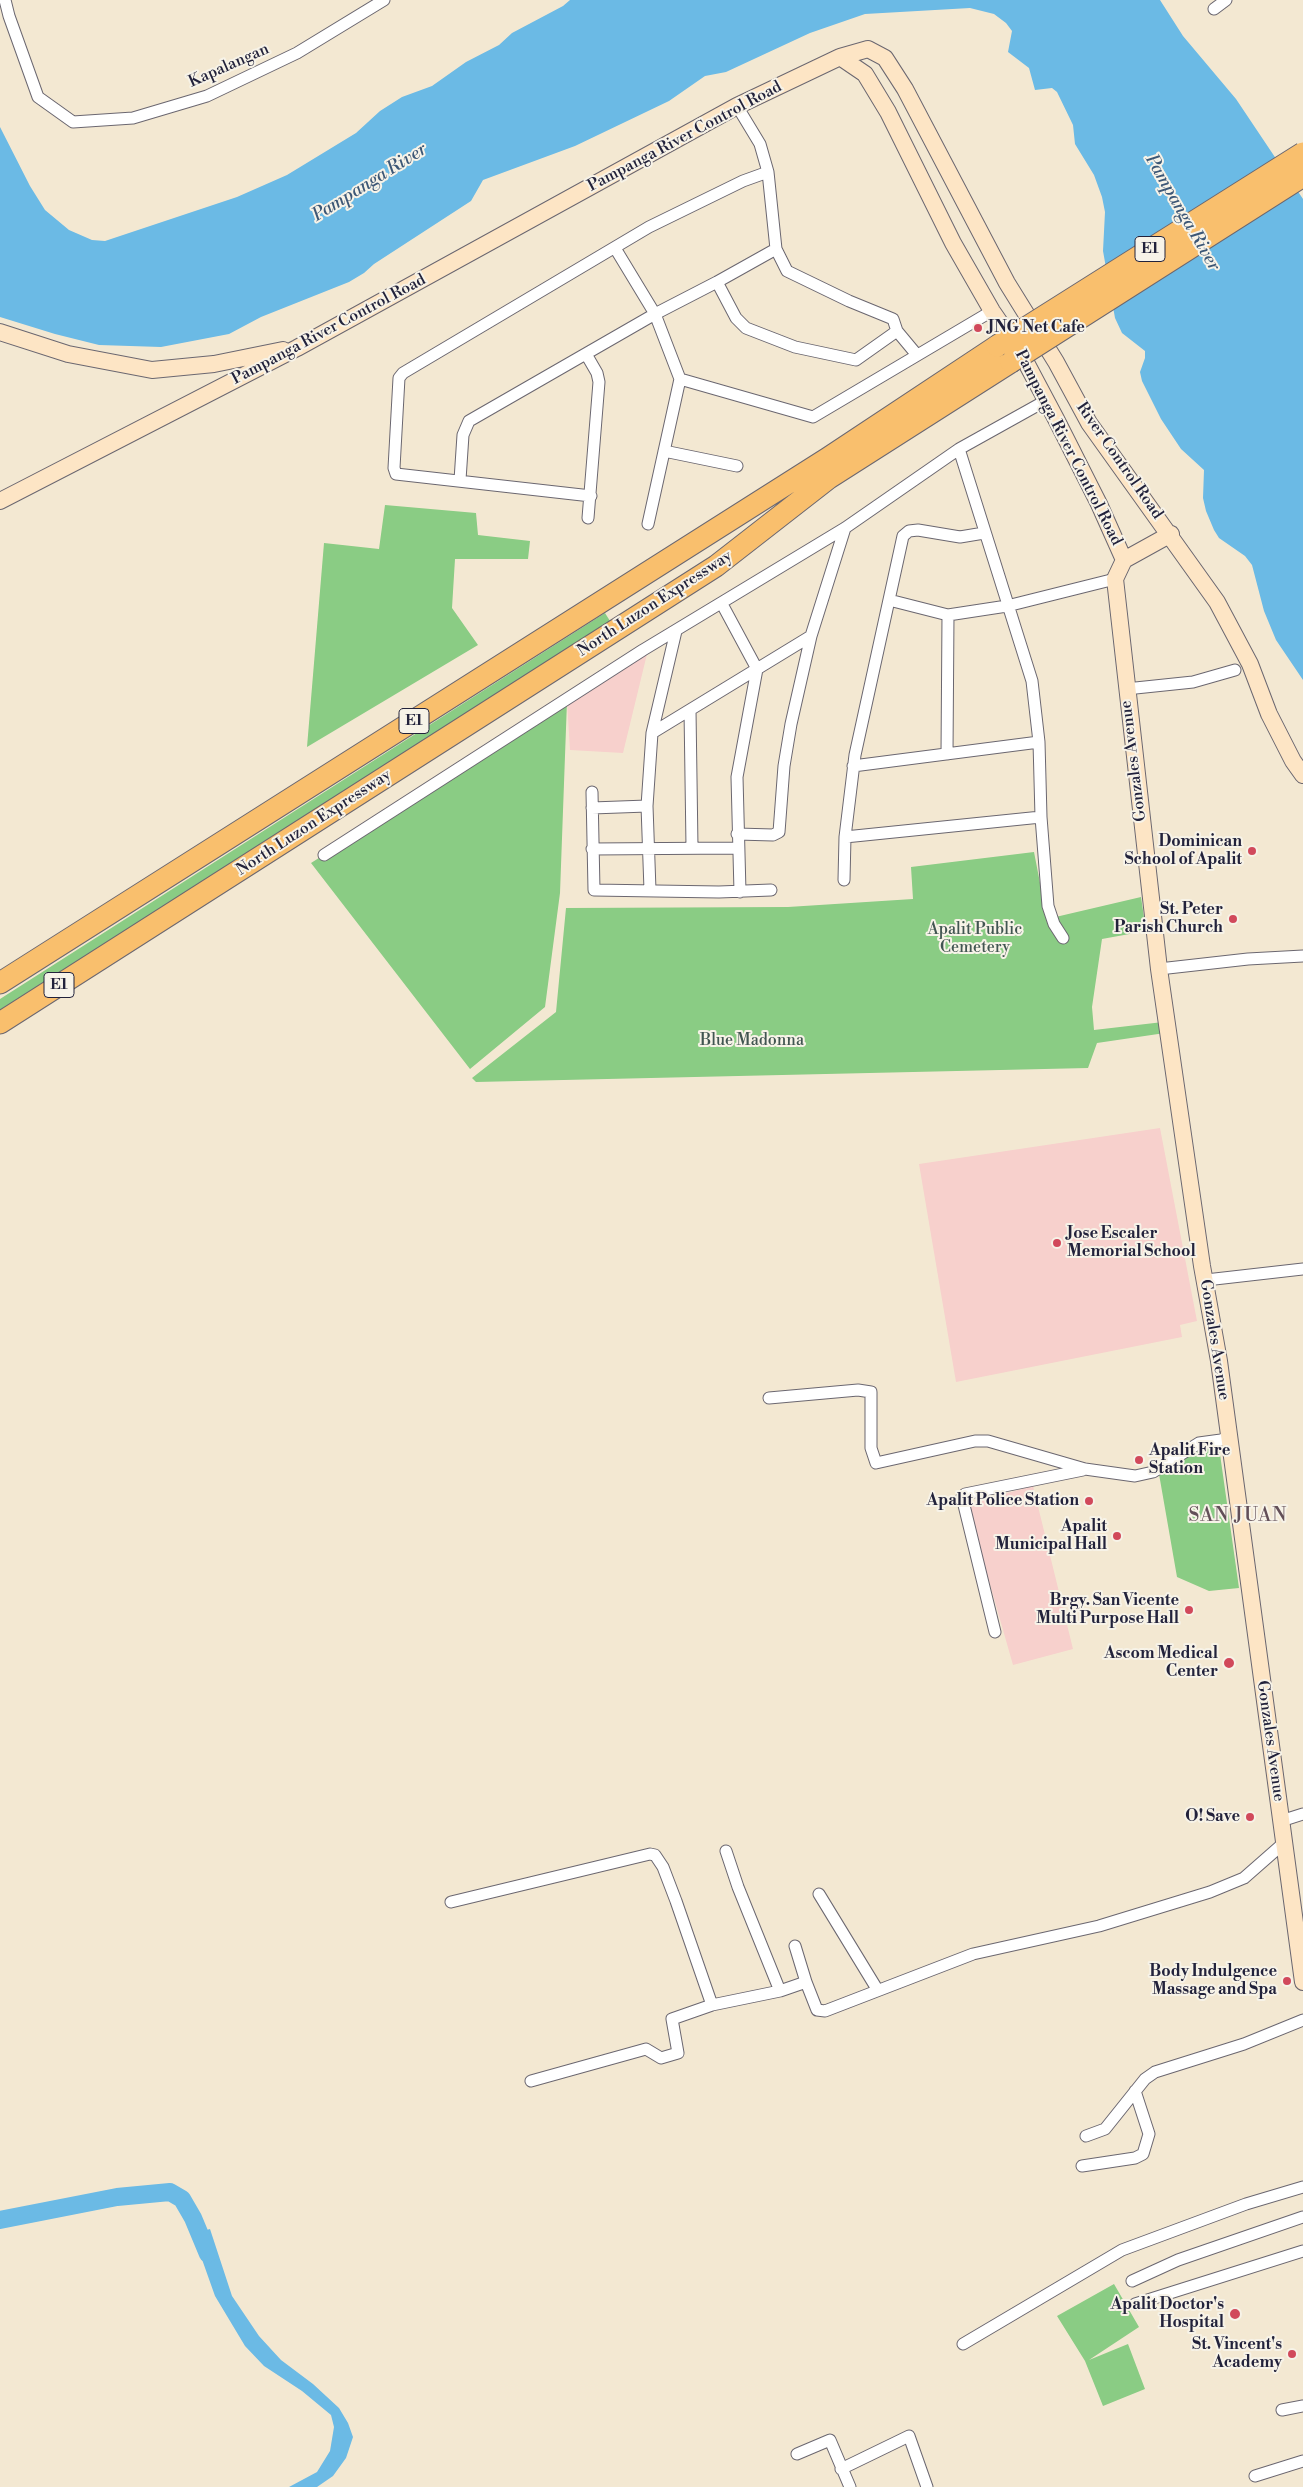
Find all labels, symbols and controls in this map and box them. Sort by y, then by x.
street label: Kapalangan [186,40,272,92]
street label: Pampanga River Control Road [585,78,785,196]
water label: Pampanga River [309,139,431,227]
water label: Pampanga River [1140,151,1224,275]
road number: E1 [1135,236,1165,262]
street label: Pampanga River Control Road [229,271,429,389]
place label: JNG Net Cafe [988,318,1085,338]
marker: JNG Net Cafe [972,322,984,334]
street label: Pampanga River Control Road [1010,347,1126,549]
street label: River Control Road [1071,399,1167,523]
street label: North Luzon Expressway [574,547,736,661]
street label: Gonzales Avenue [1117,699,1151,823]
road number: E1 [399,708,429,734]
street label: North Luzon Expressway [233,766,395,880]
place label: Dominican School of Apalit [1125,832,1242,870]
marker: Dominican School of Apalit [1246,845,1258,857]
place label: St. Peter Parish Church [1114,900,1223,938]
marker: St. Peter Parish Church [1227,913,1239,925]
park label: Apalit Public Cemetery [928,920,1022,958]
road number: E1 [44,972,74,998]
park label: Blue Madonna [700,1031,804,1051]
place label: Jose Escaler Memorial School [1067,1224,1196,1262]
marker: Jose Escaler Memorial School [1051,1237,1063,1249]
street label: Gonzales Avenue [1195,1278,1233,1402]
place label: Apalit Fire Station [1149,1441,1230,1479]
marker: Apalit Fire Station [1133,1454,1145,1466]
place label: Apalit Police Station [927,1491,1079,1511]
marker: Apalit Police Station [1083,1495,1095,1507]
district label: SAN JUAN [1188,1505,1288,1527]
place label: Apalit Municipal Hall [995,1517,1107,1555]
marker: Apalit Municipal Hall [1111,1530,1123,1542]
place label: Brgy. San Vicente Multi Purpose Hall [1036,1591,1179,1629]
marker: Brgy. San Vicente Multi Purpose Hall [1183,1604,1195,1616]
place label: Ascom Medical Center [1104,1644,1218,1682]
marker: Ascom Medical Center [1222,1656,1236,1670]
street label: Gonzales Avenue [1252,1679,1288,1803]
place label: O! Save [1185,1807,1240,1827]
marker: O! Save [1244,1811,1256,1823]
place label: Body Indulgence Massage and Spa [1149,1962,1277,2000]
marker: Body Indulgence Massage and Spa [1281,1975,1293,1987]
place label: Apalit Doctor's Hospital [1111,2295,1224,2333]
marker: Apalit Doctor's Hospital [1228,2307,1242,2321]
place label: St. Vincent's Academy [1192,2335,1282,2373]
marker: St. Vincent's Academy [1286,2348,1298,2360]

